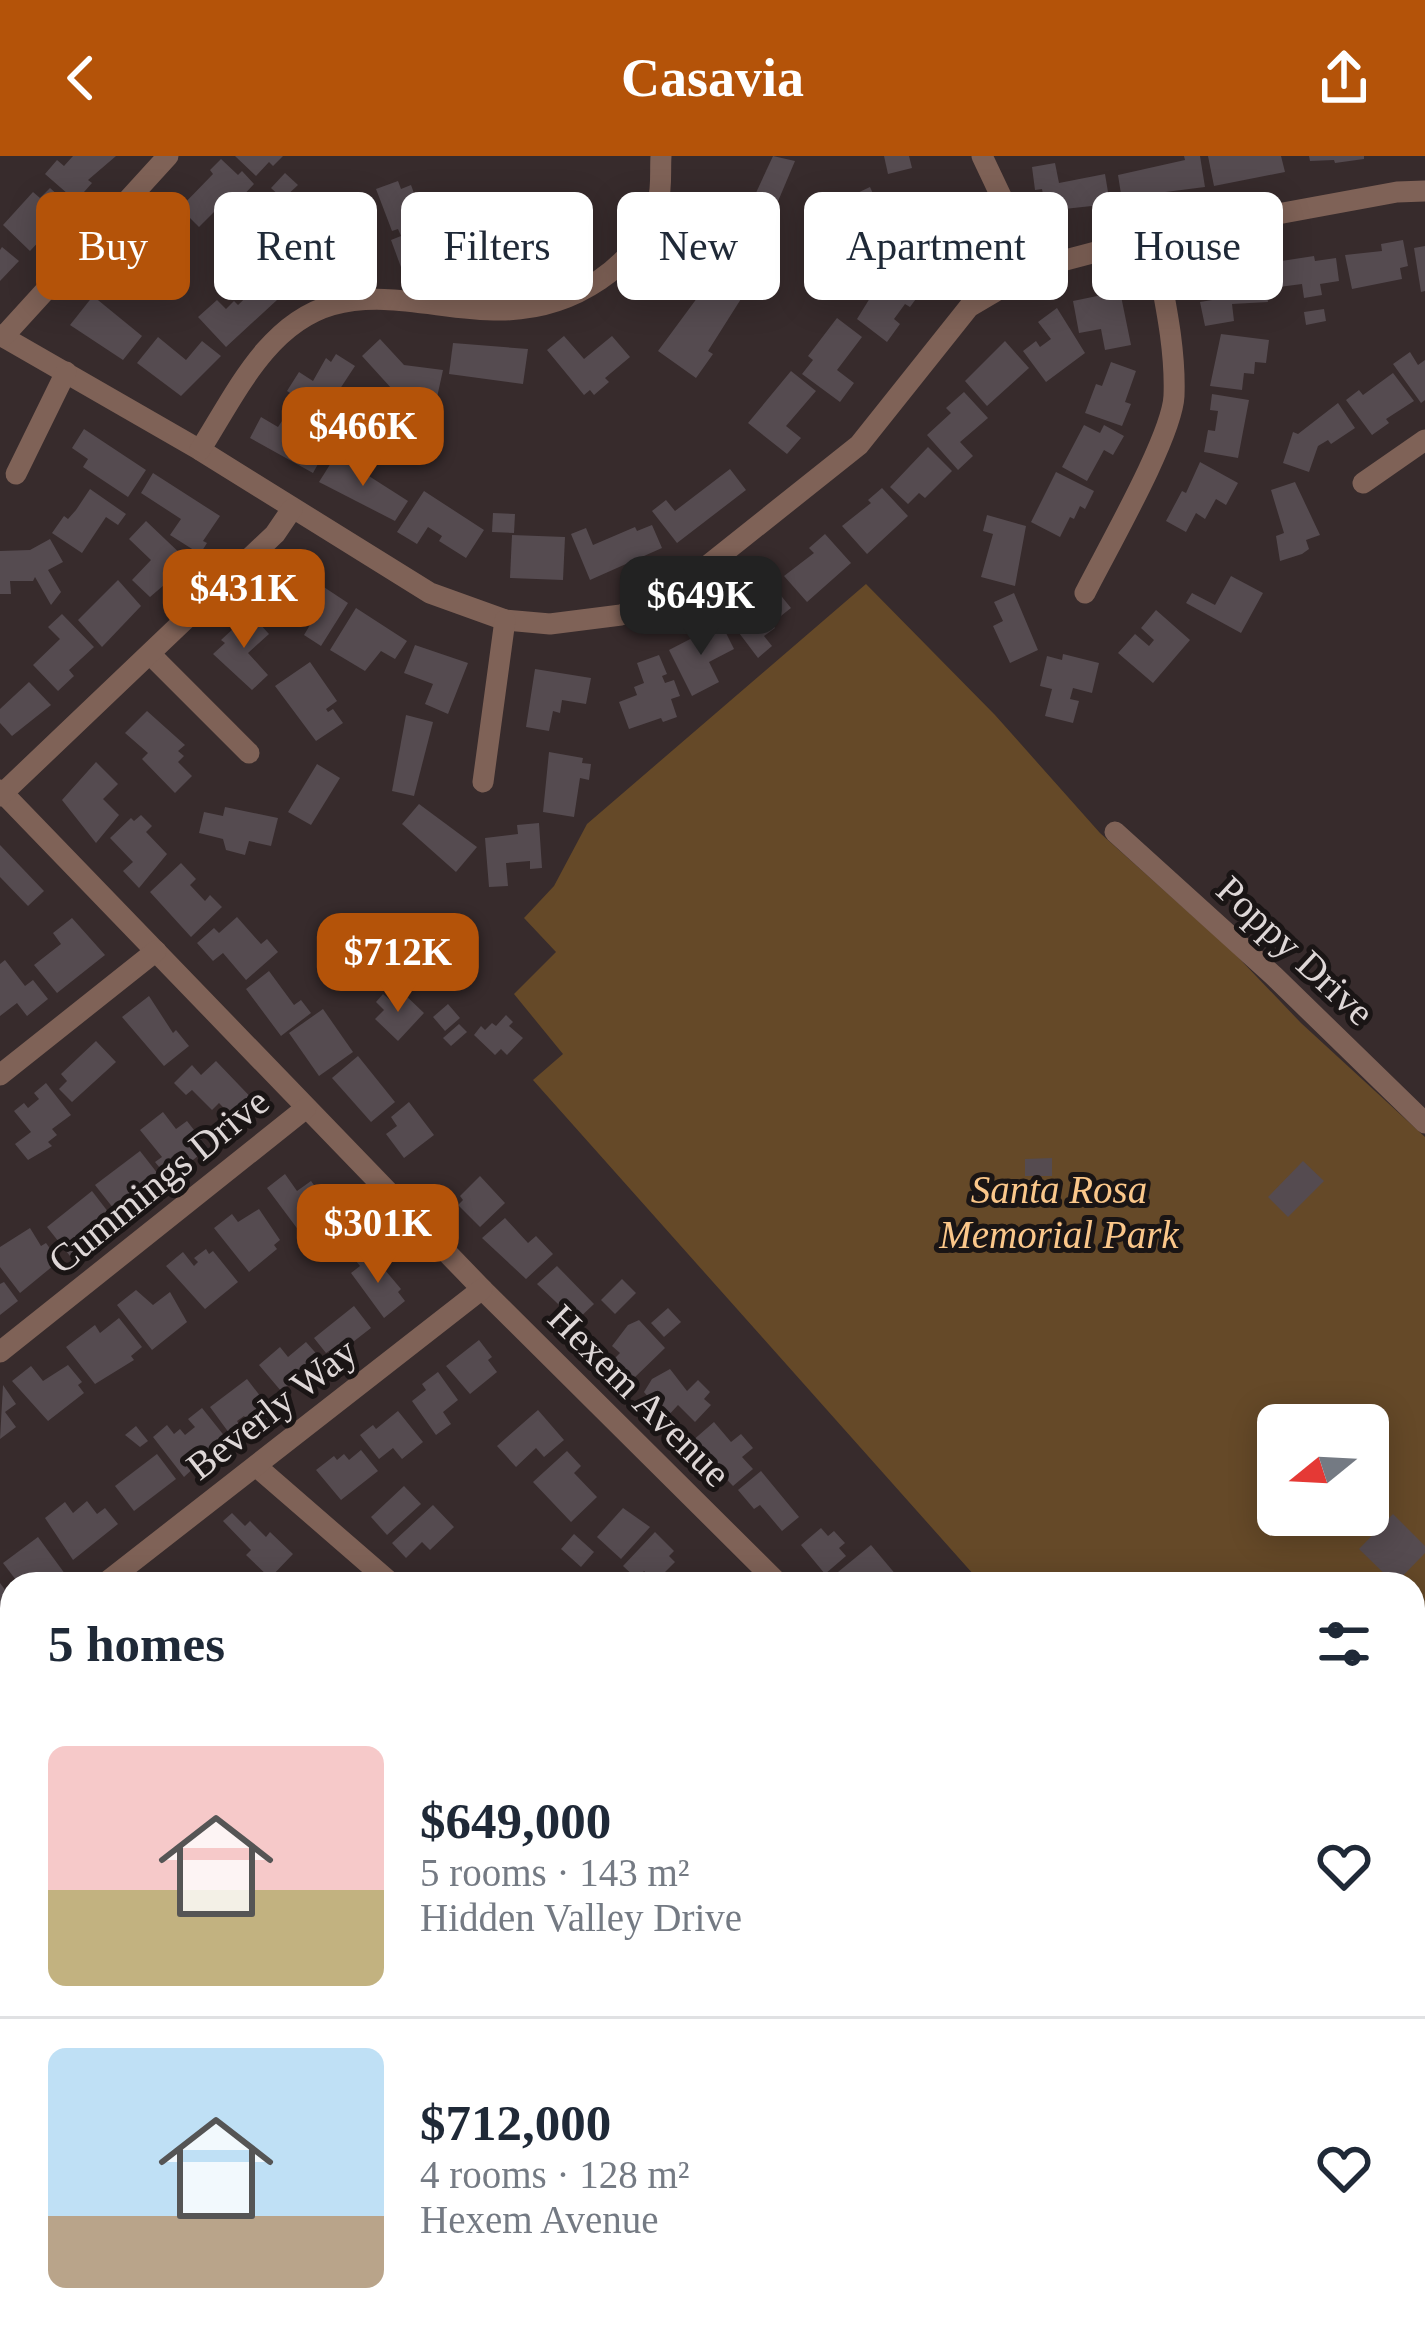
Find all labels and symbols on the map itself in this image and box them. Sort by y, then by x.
pin: $466K [279,387,447,489]
pin: $431K [160,549,328,651]
pin: $649K [617,556,785,658]
street label: Poppy Drive [1208,867,1383,1034]
pin: $712K [314,913,482,1015]
street label: Cummings Drive [40,1079,277,1283]
park label: Santa Rosa Memorial Park [938,1168,1179,1256]
pin: $301K [294,1184,462,1286]
street label: Hexem Avenue [540,1296,739,1495]
street label: Beverly Way [178,1329,366,1489]
north arrow [1257,1404,1389,1536]

